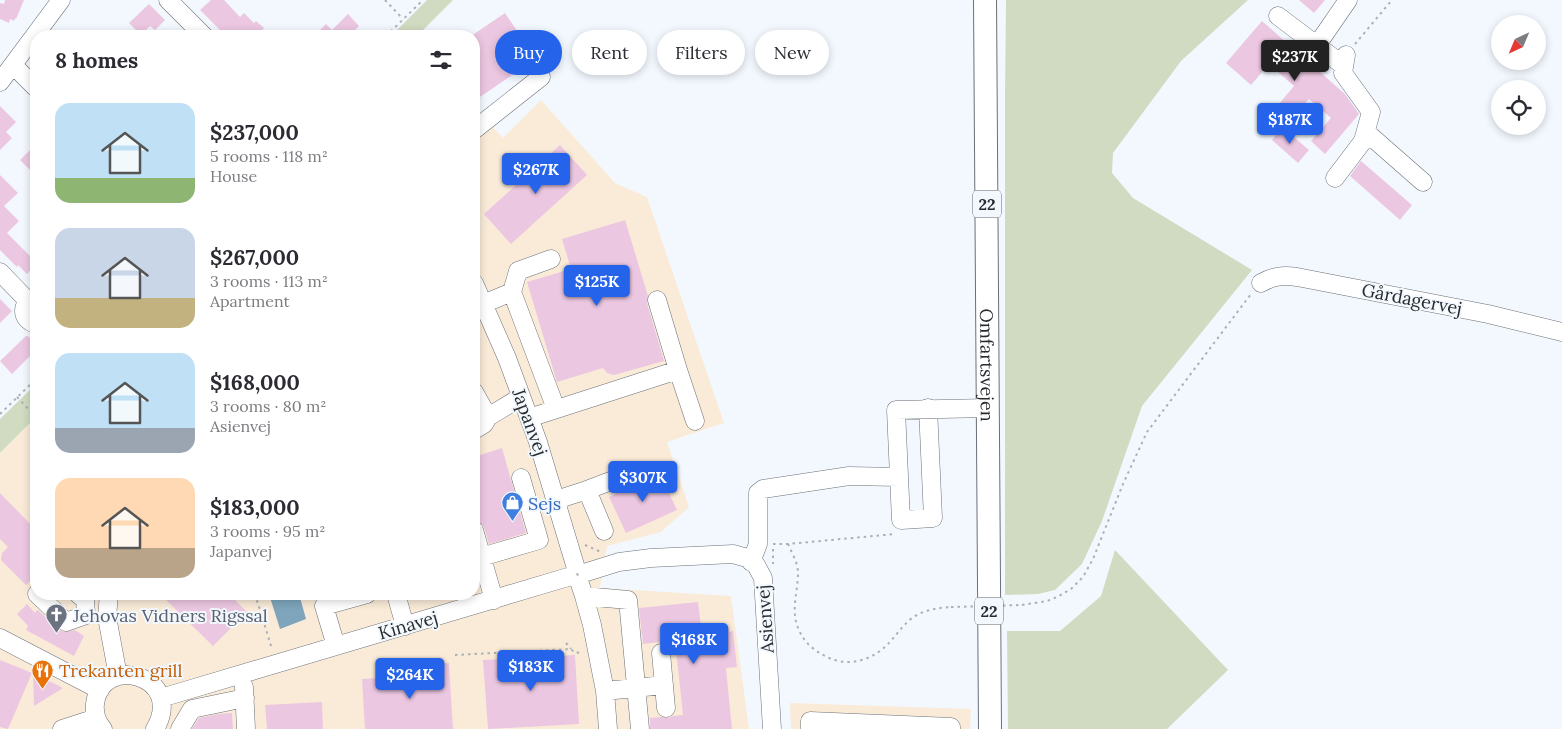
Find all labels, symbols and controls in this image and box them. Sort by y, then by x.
north arrow [1491,15,1546,70]
map controls [1491,15,1546,135]
chip: Buy [495,30,562,75]
chip: Rent [572,30,647,75]
chip: Filters [657,30,745,75]
chip: New [755,30,829,75]
pin: $237K [1260,39,1330,82]
icon: filters [427,46,455,74]
text: $237K [1272,46,1318,66]
text: 8 homes [55,47,138,74]
button: locate [1491,80,1546,135]
pin: $187K [1255,102,1325,145]
text: $187K [1268,109,1312,129]
text: $237,000 [210,119,299,146]
icon: home [95,123,155,183]
text: 5 rooms · 118 m² [210,146,328,166]
pin: $267K [501,152,571,195]
text: $267K [513,159,559,179]
text: House [210,166,257,186]
road number: 22 [973,190,1001,218]
text: $267,000 [210,244,299,271]
icon: home [95,248,155,308]
pin: $125K [562,264,632,307]
text: 3 rooms · 113 m² [210,271,328,291]
text: $125K [575,271,619,291]
street label: Gårdagervej [1360,278,1464,320]
text: Apartment [210,291,290,311]
street label: Omfartsvejen [976,308,999,422]
text: $168,000 [210,369,300,396]
icon: home [95,373,155,433]
street label: Japanvej [507,384,553,459]
text: 3 rooms · 80 m² [210,396,326,416]
text: Asienvej [210,416,271,436]
pin: $307K [608,460,678,503]
text: $307K [619,467,667,487]
shop icon: Sejs [500,491,524,522]
place label: Sejs [528,492,561,515]
text: $183,000 [210,494,300,521]
icon: home [95,498,155,558]
text: 3 rooms · 95 m² [210,521,325,541]
text: Japanvej [210,541,272,561]
street label: Asienvej [751,584,779,655]
road number: 22 [975,598,1003,624]
church icon: Jehovas Vidners Rigssal [45,603,69,634]
place label: Jehovas Vidners Rigssal [72,604,268,627]
street label: Kinavej [376,606,440,644]
pin: $168K [659,622,729,665]
text: $168K [671,629,717,649]
pin: $183K [496,650,566,692]
text: $183K [508,656,554,676]
restaurant icon: Trekanten grill [31,658,55,689]
pin: $264K [375,658,445,700]
place label: Trekanten grill [59,659,182,682]
text: $264K [386,664,434,684]

